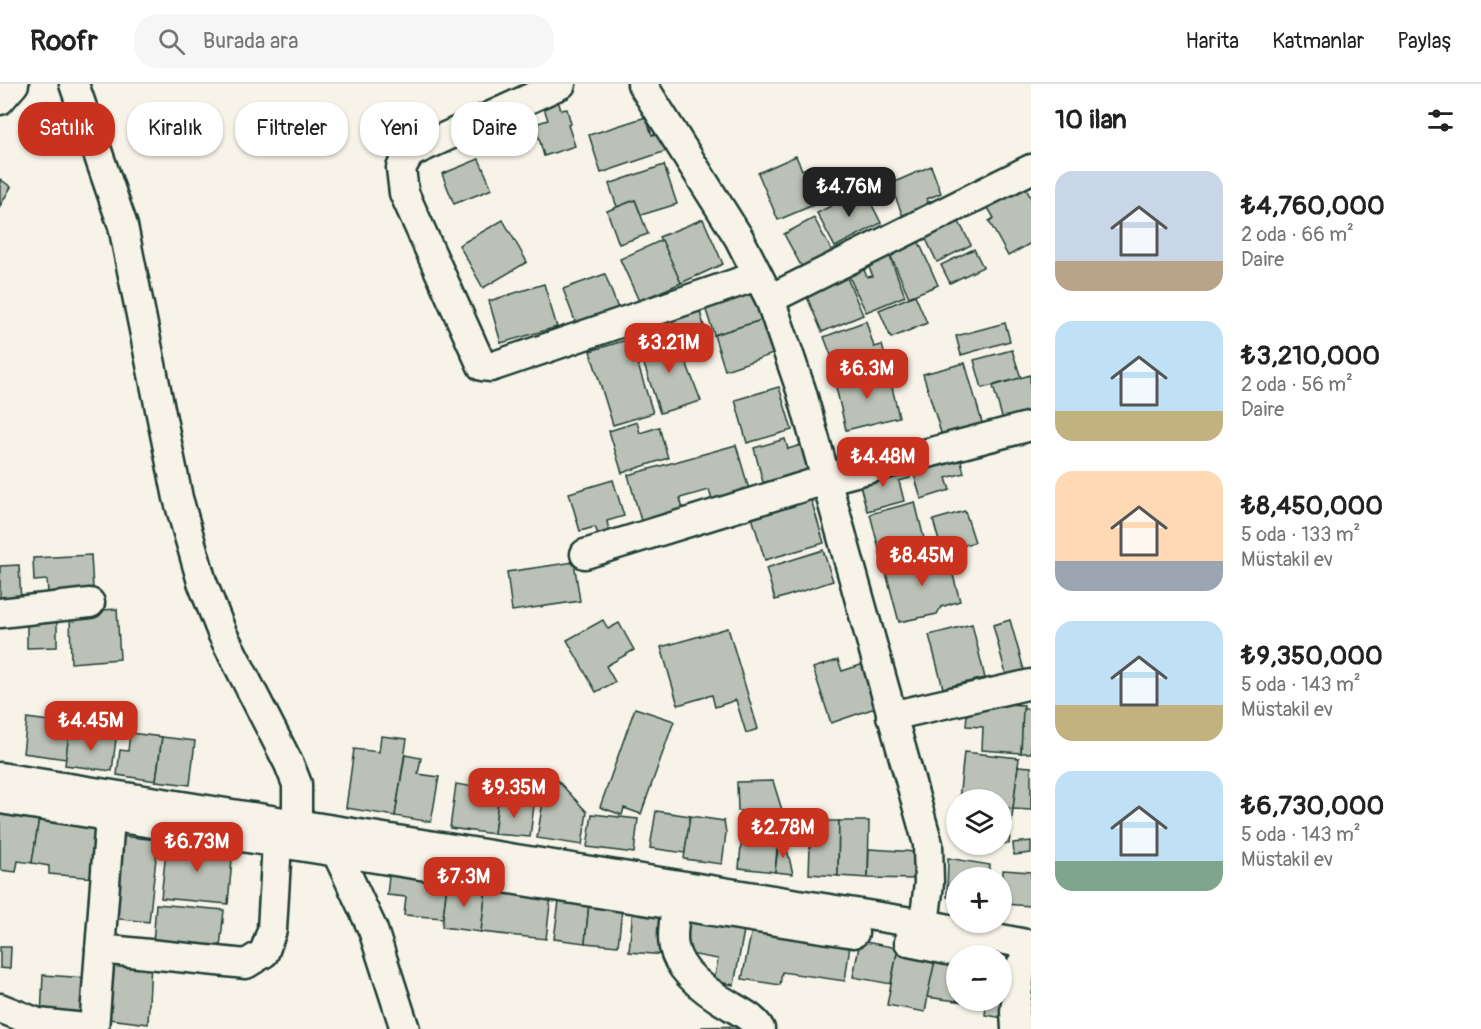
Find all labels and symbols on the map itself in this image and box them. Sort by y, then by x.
pin: ₺4.76M [800,167,898,218]
pin: ₺3.21M [620,323,718,374]
pin: ₺6.3M [825,349,909,400]
pin: ₺4.48M [834,437,932,488]
pin: ₺8.45M [873,536,971,587]
pin: ₺4.45M [42,701,140,752]
pin: ₺9.35M [465,768,563,819]
pin: ₺2.78M [734,808,832,859]
pin: ₺6.73M [148,822,246,873]
pin: ₺7.3M [422,857,506,908]

